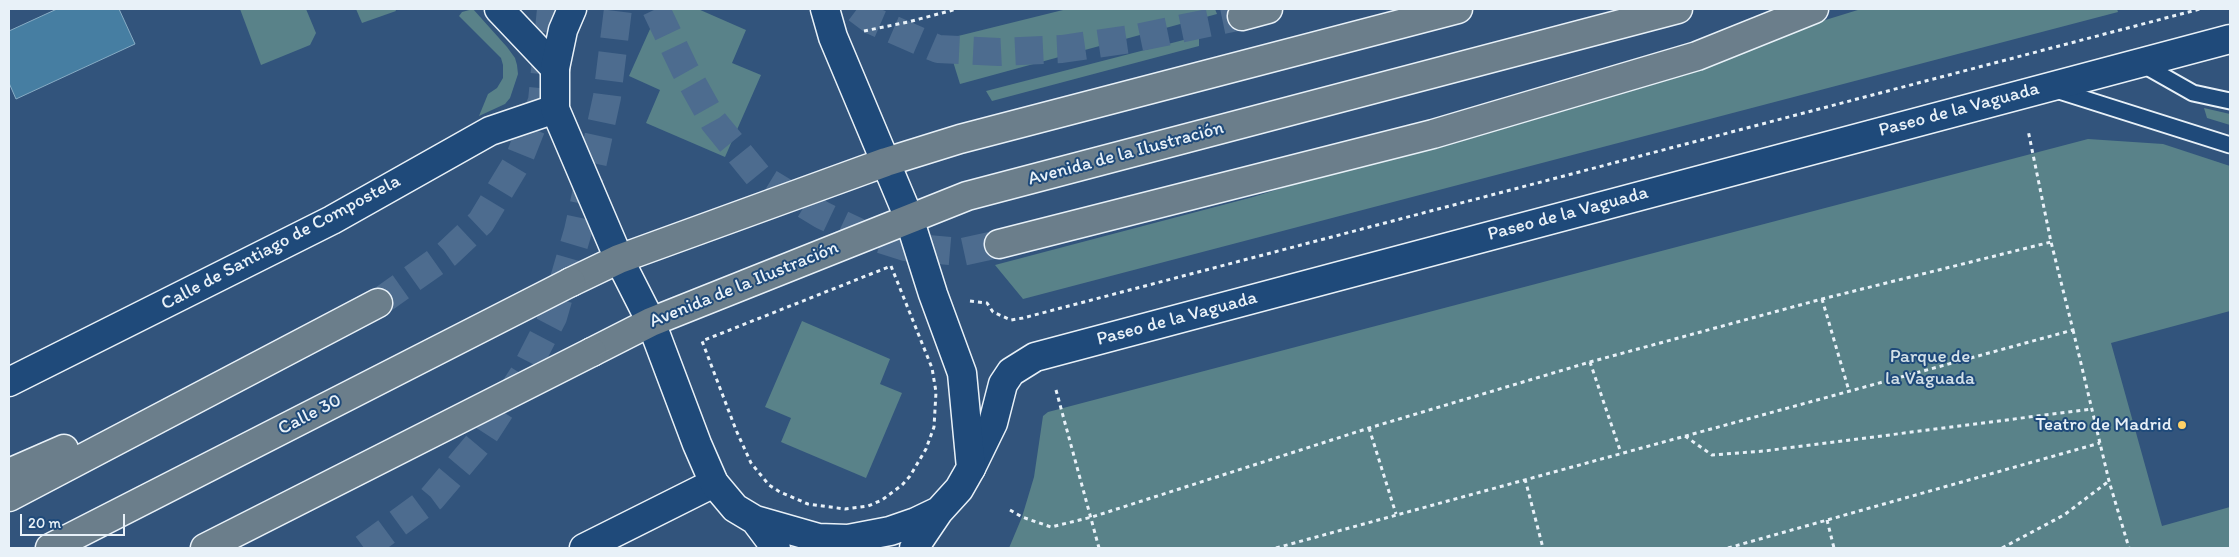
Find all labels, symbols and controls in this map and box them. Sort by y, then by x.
street label: Paseo de la Vaguada [1876,78,2042,142]
street label: Avenida de la Ilustración [1026,117,1226,191]
street label: Calle de Santiago de Compostela [158,170,404,316]
street label: Paseo de la Vaguada [1485,182,1651,246]
street label: Avenida de la Ilustración [646,237,842,333]
street label: Paseo de la Vaguada [1094,287,1260,351]
park label: Parque de la Vaguada [1885,346,1975,390]
street label: Calle 30 [274,389,346,441]
place label: Teatro de Madrid [2035,414,2172,436]
marker: Teatro de Madrid [2176,419,2188,431]
scale bar [22,504,128,536]
text: 20 m [28,514,61,532]

